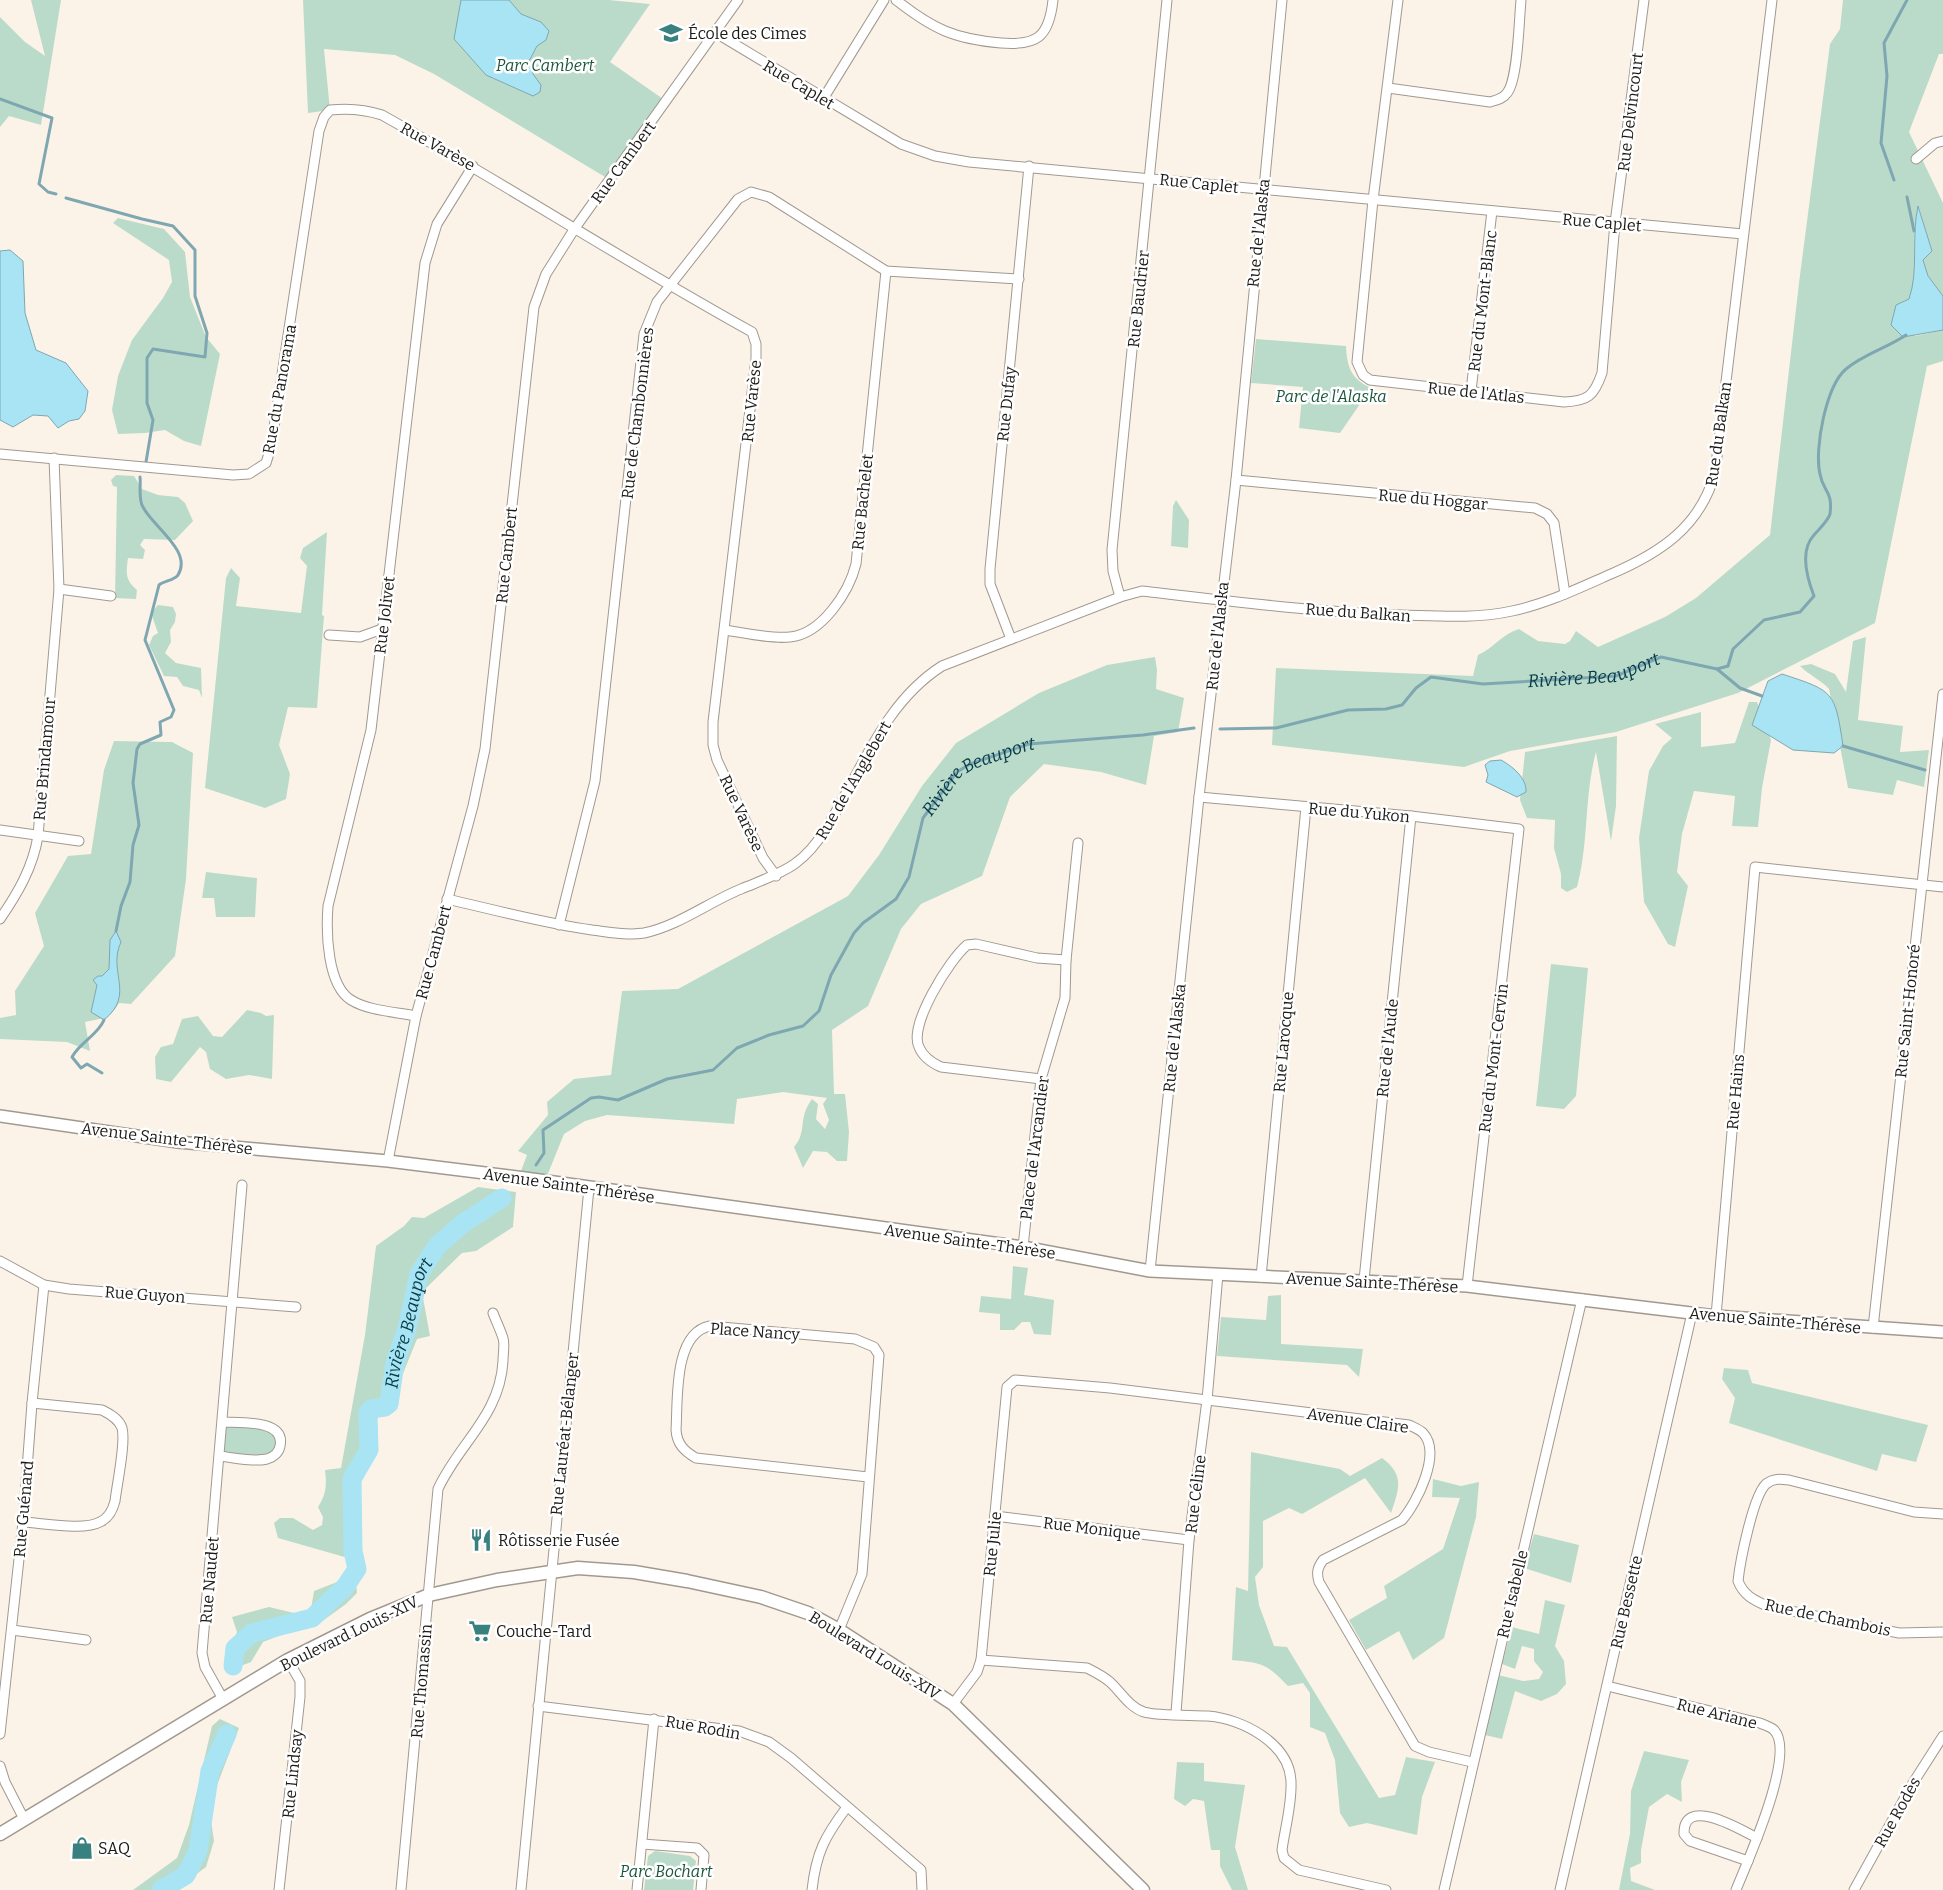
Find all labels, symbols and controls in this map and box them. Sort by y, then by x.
school or university icon: École des Cimes [658,20,684,46]
place label: École des Cimes [688,23,807,43]
street label: Rue Delvincourt [1614,51,1647,173]
park label: Parc Cambert [496,56,594,75]
street label: Rue Caplet [760,56,838,113]
street label: Rue Cambert [587,117,660,207]
street label: Rue Varèse [397,118,478,175]
street label: Rue Caplet [1158,170,1240,197]
street label: Rue de l'Alaska [1243,177,1274,288]
street label: Rue Caplet [1561,210,1643,235]
street label: Rue du Mont-Blanc [1464,229,1501,373]
street label: Rue Baudrier [1124,249,1153,349]
street label: Rue du Panorama [259,323,300,455]
street label: Rue de Chambonnières [618,326,657,500]
street label: Rue Varèse [738,359,765,443]
street label: Rue Dufay [993,365,1020,443]
street label: Rue de l'Atlas [1427,378,1525,407]
street label: Rue du Balkan [1702,380,1735,488]
park label: Parc de l'Alaska [1275,387,1387,406]
street label: Rue Bachelet [848,453,877,551]
street label: Rue du Hoggar [1377,485,1489,514]
street label: Rue Cambert [492,506,521,604]
street label: Rue Jolivet [370,575,399,655]
street label: Rue de l'Alaska [1202,580,1233,691]
street label: Rue du Balkan [1305,599,1411,626]
water label: Rivière Beauport [1527,648,1664,692]
street label: Rue Brindamour [30,697,59,821]
street label: Rue de l'Anglebert [812,717,895,843]
water label: Rivière Beauport [917,733,1036,820]
street label: Rue Varèse [716,772,768,855]
street label: Rue du Yukon [1307,799,1411,826]
street label: Rue Cambert [412,903,455,1001]
street label: Rue Saint-Honoré [1891,943,1924,1079]
street label: Rue de l'Alaska [1159,982,1190,1093]
street label: Rue du Mont-Cervin [1475,982,1512,1134]
street label: Rue Larocque [1270,991,1297,1093]
street label: Rue de l'Aude [1373,998,1402,1098]
street label: Rue Hains [1723,1053,1748,1131]
street label: Place de l'Arcandier [1016,1075,1053,1221]
street label: Avenue Sainte-Thérèse [80,1119,254,1158]
street label: Avenue Sainte-Thérèse [482,1164,656,1207]
street label: Avenue Sainte-Thérèse [883,1220,1057,1263]
water label: Rivière Beauport [380,1253,438,1390]
street label: Avenue Sainte-Thérèse [1285,1268,1459,1297]
street label: Rue Guyon [104,1282,186,1307]
street label: Avenue Sainte-Thérèse [1688,1304,1862,1337]
street label: Place Nancy [709,1319,801,1344]
street label: Rue Lauréat-Bélanger [547,1352,582,1516]
street label: Avenue Claire [1306,1404,1410,1437]
street label: Rue Céline [1181,1454,1210,1534]
street label: Rue Guénard [10,1459,37,1558]
street label: Rue Julie [980,1511,1005,1577]
street label: Rue Monique [1042,1513,1142,1544]
restaurant icon: Rôtisserie Fusée [468,1527,494,1553]
place label: Rôtisserie Fusée [498,1531,619,1550]
street label: Rue Naudet [196,1536,223,1624]
street label: Rue Isabelle [1493,1548,1532,1640]
street label: Rue Bessette [1607,1554,1646,1651]
street label: Boulevard Louis-XIV [277,1591,422,1675]
street label: Rue de Chambois [1763,1595,1893,1640]
street label: Boulevard Louis-XIV [806,1607,945,1704]
supermarket icon: Couche-Tard [467,1618,493,1644]
place label: Couche-Tard [496,1622,592,1641]
street label: Rue Thomassin [407,1623,436,1739]
street label: Rue Ariane [1675,1694,1759,1733]
street label: Rue Rodin [664,1712,742,1743]
street label: Rue Lindsay [278,1728,307,1820]
street label: Rue Rodès [1870,1774,1925,1851]
shop icon: SAQ [69,1835,95,1861]
place label: SAQ [98,1839,131,1858]
park label: Parc Bochart [620,1862,713,1881]

